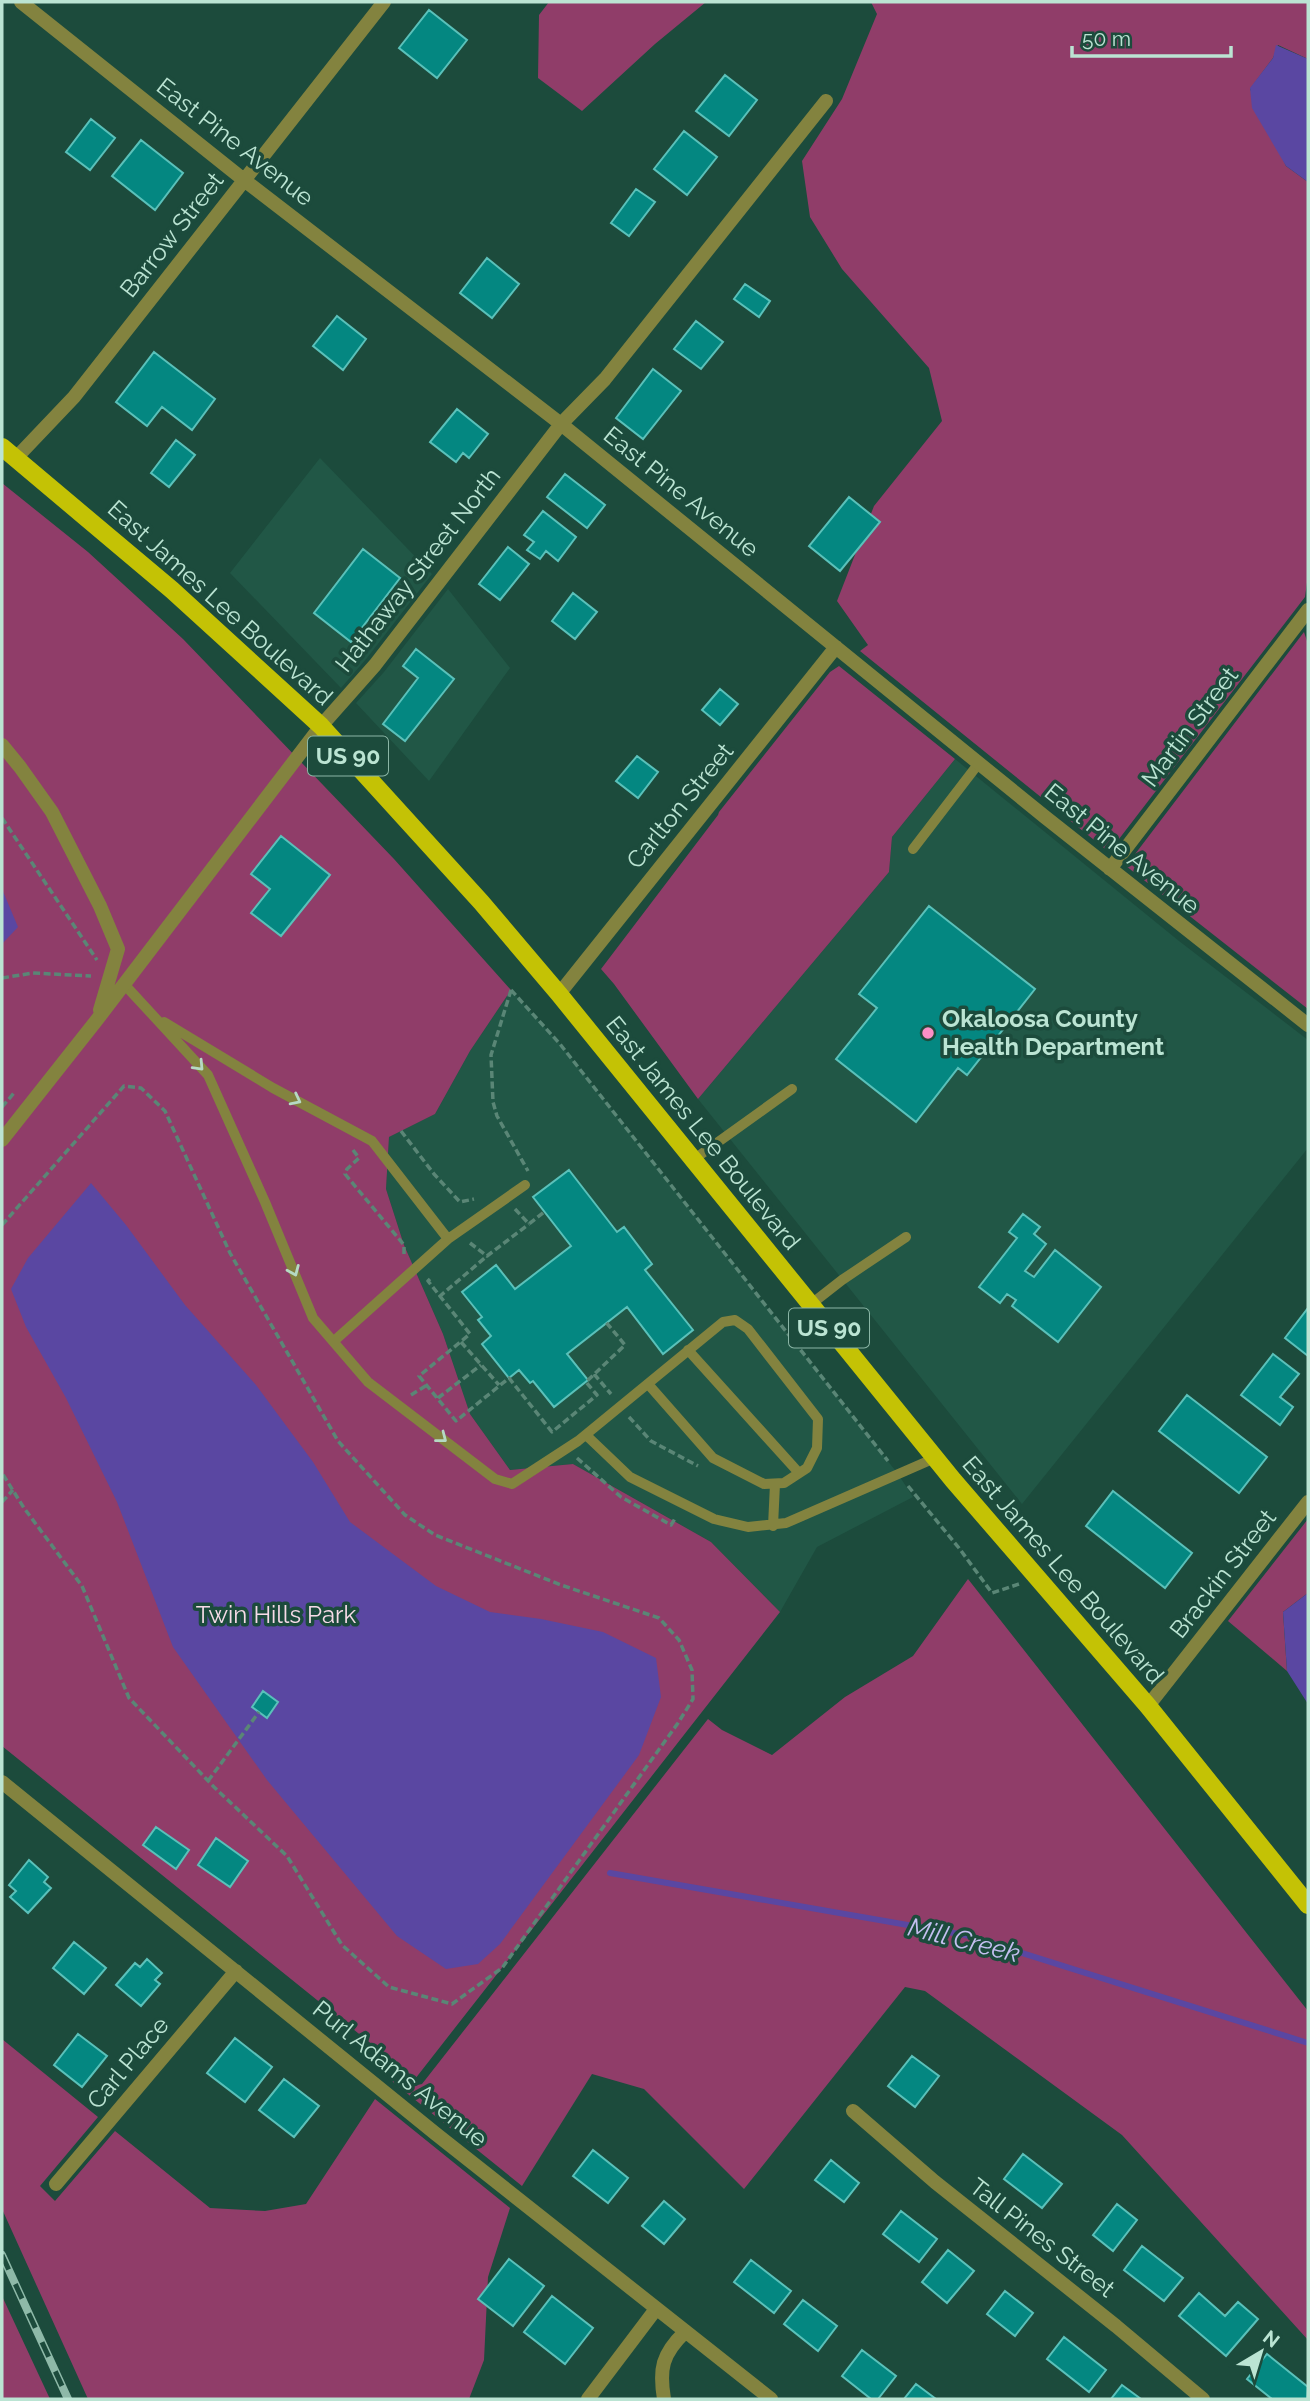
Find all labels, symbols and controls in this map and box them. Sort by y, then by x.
scale bar [1072,14,1231,58]
text: 50 m [1082,26,1131,51]
street label: East Pine Avenue [151,71,320,212]
street label: Barrow Street [114,166,229,303]
street label: East Pine Avenue [598,420,765,563]
street label: Hathaway Street North [329,462,506,678]
street label: East James Lee Boulevard [102,494,339,711]
street label: Martin Street [1135,661,1244,792]
road number: US 90 [308,736,388,776]
street label: Carlton Street [620,737,739,874]
street label: East Pine Avenue [1039,777,1206,920]
place label: Okaloosa County Health Department [942,1004,1164,1061]
street label: East James Lee Boulevard [600,1010,807,1255]
marker: Okaloosa County Health Department [920,1025,936,1041]
one-way arrow [191,1058,203,1071]
one-way arrow [288,1092,301,1105]
one-way arrow [286,1264,300,1277]
road number: US 90 [789,1308,869,1348]
one-way arrow [434,1430,447,1443]
street label: East James Lee Boulevard [957,1450,1170,1690]
street label: Brackin Street [1163,1504,1282,1644]
park label: Twin Hills Park [196,1600,356,1629]
water label: Mill Creek [905,1912,1023,1968]
street label: Purl Adams Avenue [307,1994,493,2153]
street label: Carl Place [81,2011,175,2115]
street label: Tall Pines Street [964,2172,1121,2303]
north arrow [1226,2317,1296,2387]
text: N [1259,2325,1284,2352]

